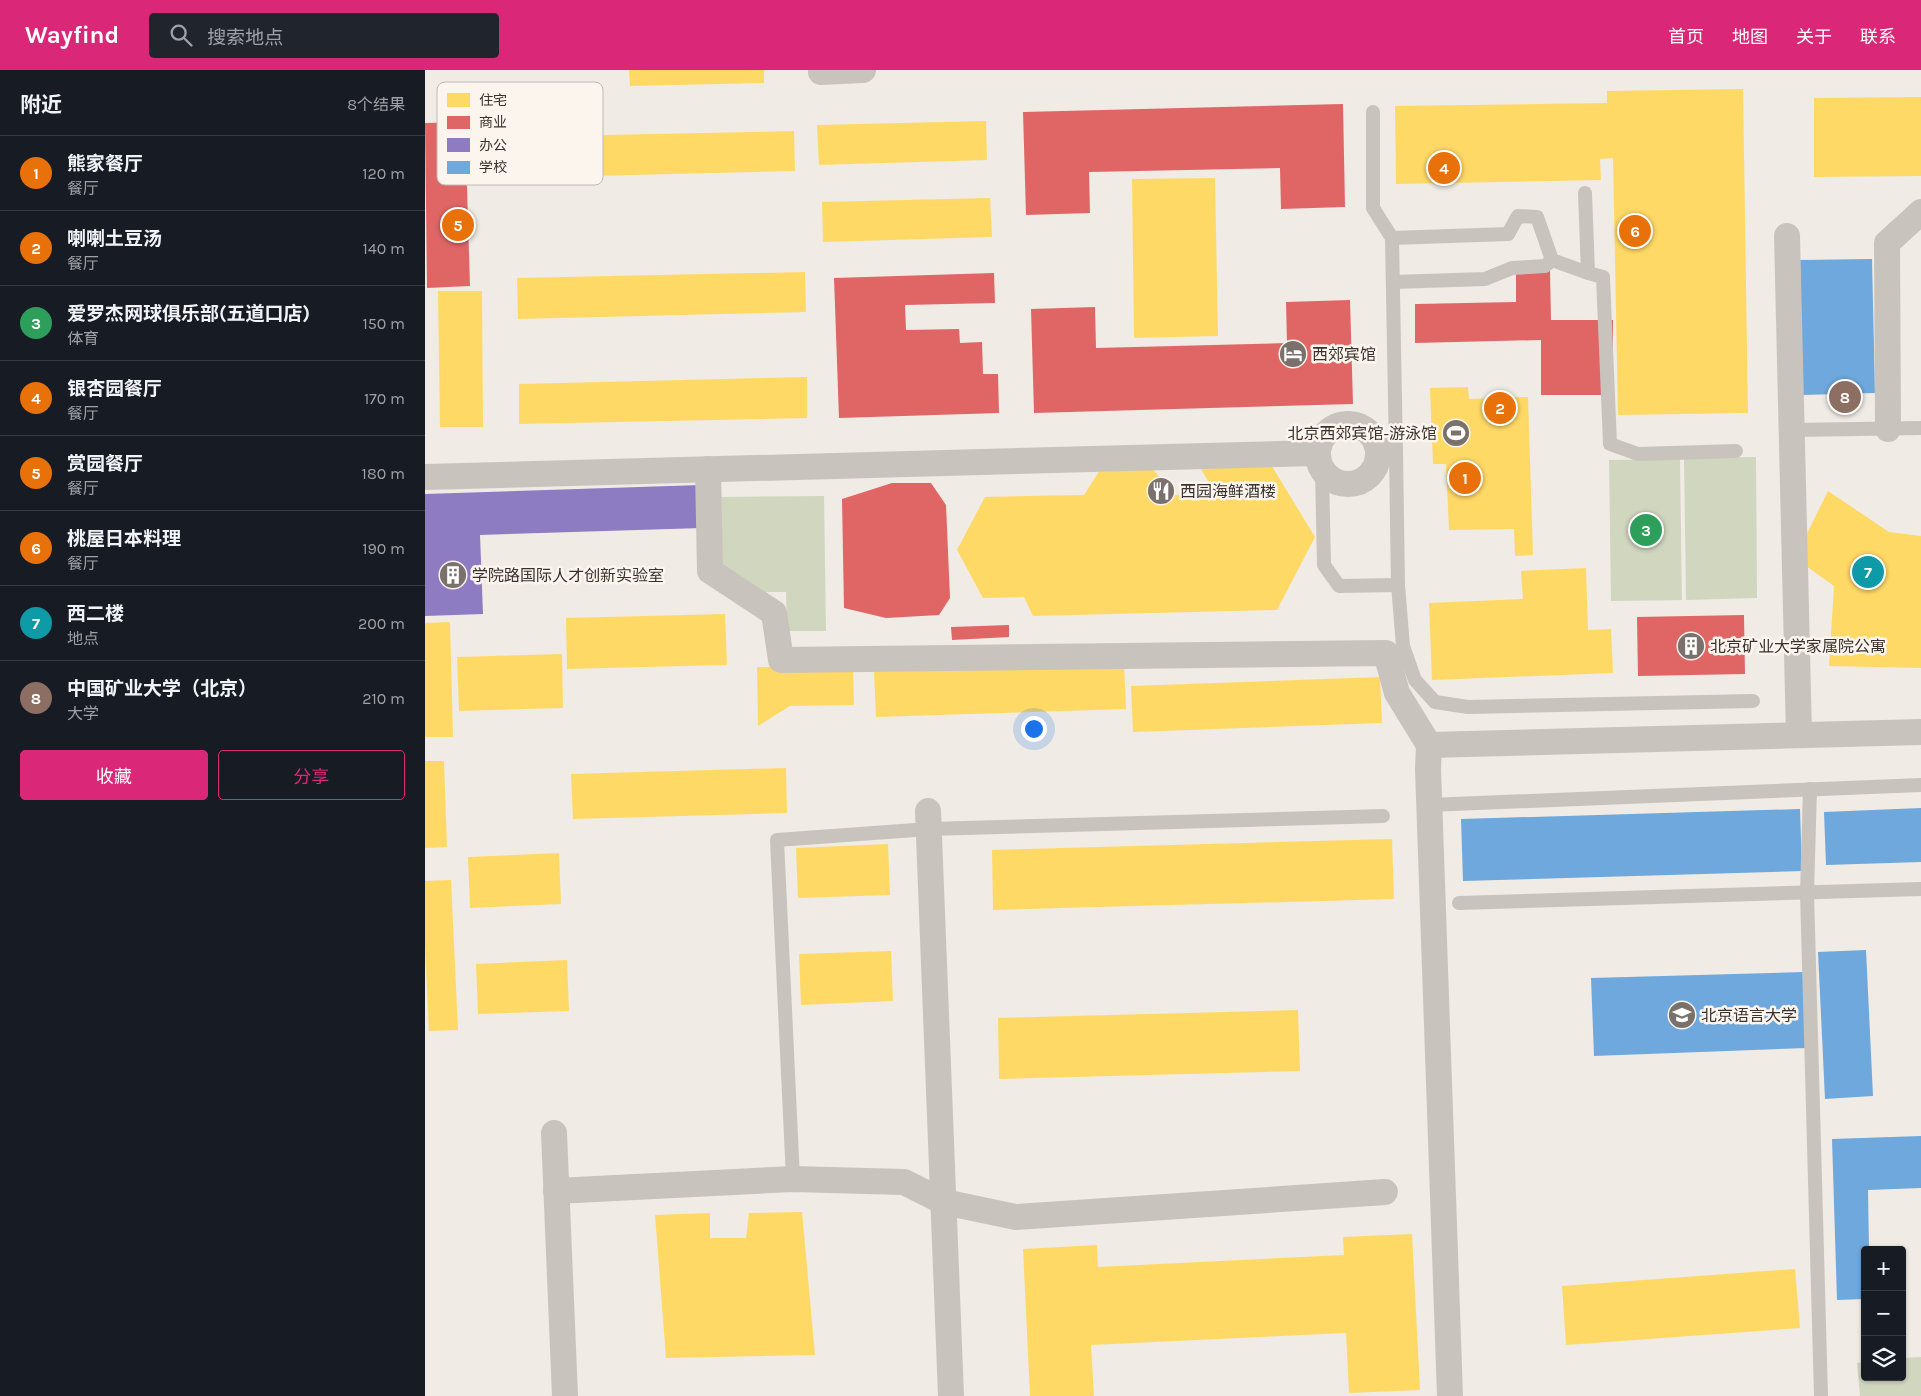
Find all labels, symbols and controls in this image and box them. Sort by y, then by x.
search box [149,13,499,58]
text: Wayfind [25,21,119,49]
icon: search [167,21,195,49]
text: 首页 [1668,26,1704,48]
text: 地图 [1732,26,1768,48]
text: 关于 [1796,26,1832,48]
text: 联系 [1860,26,1896,48]
text: 搜索地点 [207,27,283,49]
legend [437,82,603,185]
text: 住宅 [479,92,507,109]
text: 附近 [20,93,62,117]
text: 8个结果 [347,95,405,114]
text: 商业 [479,114,507,131]
text: 办公 [479,137,507,154]
pin: 4 [1428,149,1460,187]
text: 熊家餐厅 [67,153,143,175]
text: 学校 [479,159,507,176]
text: 1 [33,164,39,183]
text: 120 m [362,164,405,183]
text: 餐厅 [67,179,99,198]
pin: 5 [442,206,474,244]
pin: 6 [1619,212,1651,250]
text: 喇喇土豆汤 [67,228,162,250]
text: 2 [31,239,41,258]
text: 140 m [363,239,405,258]
text: 餐厅 [67,254,99,273]
text: 爱罗杰网球俱乐部(五道口店) [67,303,310,325]
text: 3 [31,314,41,333]
text: 150 m [362,314,405,333]
text: 体育 [67,329,99,348]
hotel icon: 西郊宾馆 [1278,339,1308,369]
place label: 西郊宾馆 [1312,345,1376,364]
text: 银杏园餐厅 [67,378,162,400]
pin: 8 [1829,378,1861,416]
text: 4 [31,389,41,408]
text: 170 m [364,389,405,408]
pin: 2 [1484,389,1516,427]
text: 餐厅 [67,404,99,423]
sports icon: 北京西郊宾馆-游泳馆 [1441,418,1471,448]
place label: 北京西郊宾馆-游泳馆 [1287,424,1437,443]
text: 赏园餐厅 [67,453,143,475]
pin: 1 [1449,459,1481,497]
text: 5 [31,464,41,483]
text: 180 m [362,464,405,483]
restaurant icon: 西园海鲜酒楼 [1146,476,1176,506]
text: 餐厅 [67,479,99,498]
place label: 西园海鲜酒楼 [1180,482,1276,501]
pin: 3 [1630,511,1662,549]
text: 桃屋日本料理 [67,528,181,550]
text: 6 [31,539,41,558]
text: 190 m [362,539,405,558]
pin: 7 [1852,553,1884,591]
text: 餐厅 [67,554,99,573]
building icon: 学院路国际人才创新实验室 [438,560,468,590]
place label: 学院路国际人才创新实验室 [472,566,664,585]
text: 西二楼 [67,603,124,625]
text: 7 [32,614,40,633]
text: 200 m [358,614,405,633]
text: 地点 [67,629,99,648]
building icon: 北京矿业大学家属院公寓 [1676,631,1706,661]
place label: 北京矿业大学家属院公寓 [1710,637,1886,656]
text: 中国矿业大学（北京） [67,678,257,700]
text: 8 [31,689,41,708]
text: 210 m [362,689,405,708]
text: 大学 [67,704,99,723]
your location [1021,716,1047,742]
button: 收藏 [20,750,208,800]
button: 分享 [218,750,405,800]
school or university icon: 北京语言大学 [1667,1000,1697,1030]
place label: 北京语言大学 [1701,1006,1797,1025]
map controls [1861,1246,1906,1381]
button: + [1861,1246,1906,1291]
button: − [1861,1291,1906,1336]
button: layers [1861,1336,1906,1381]

